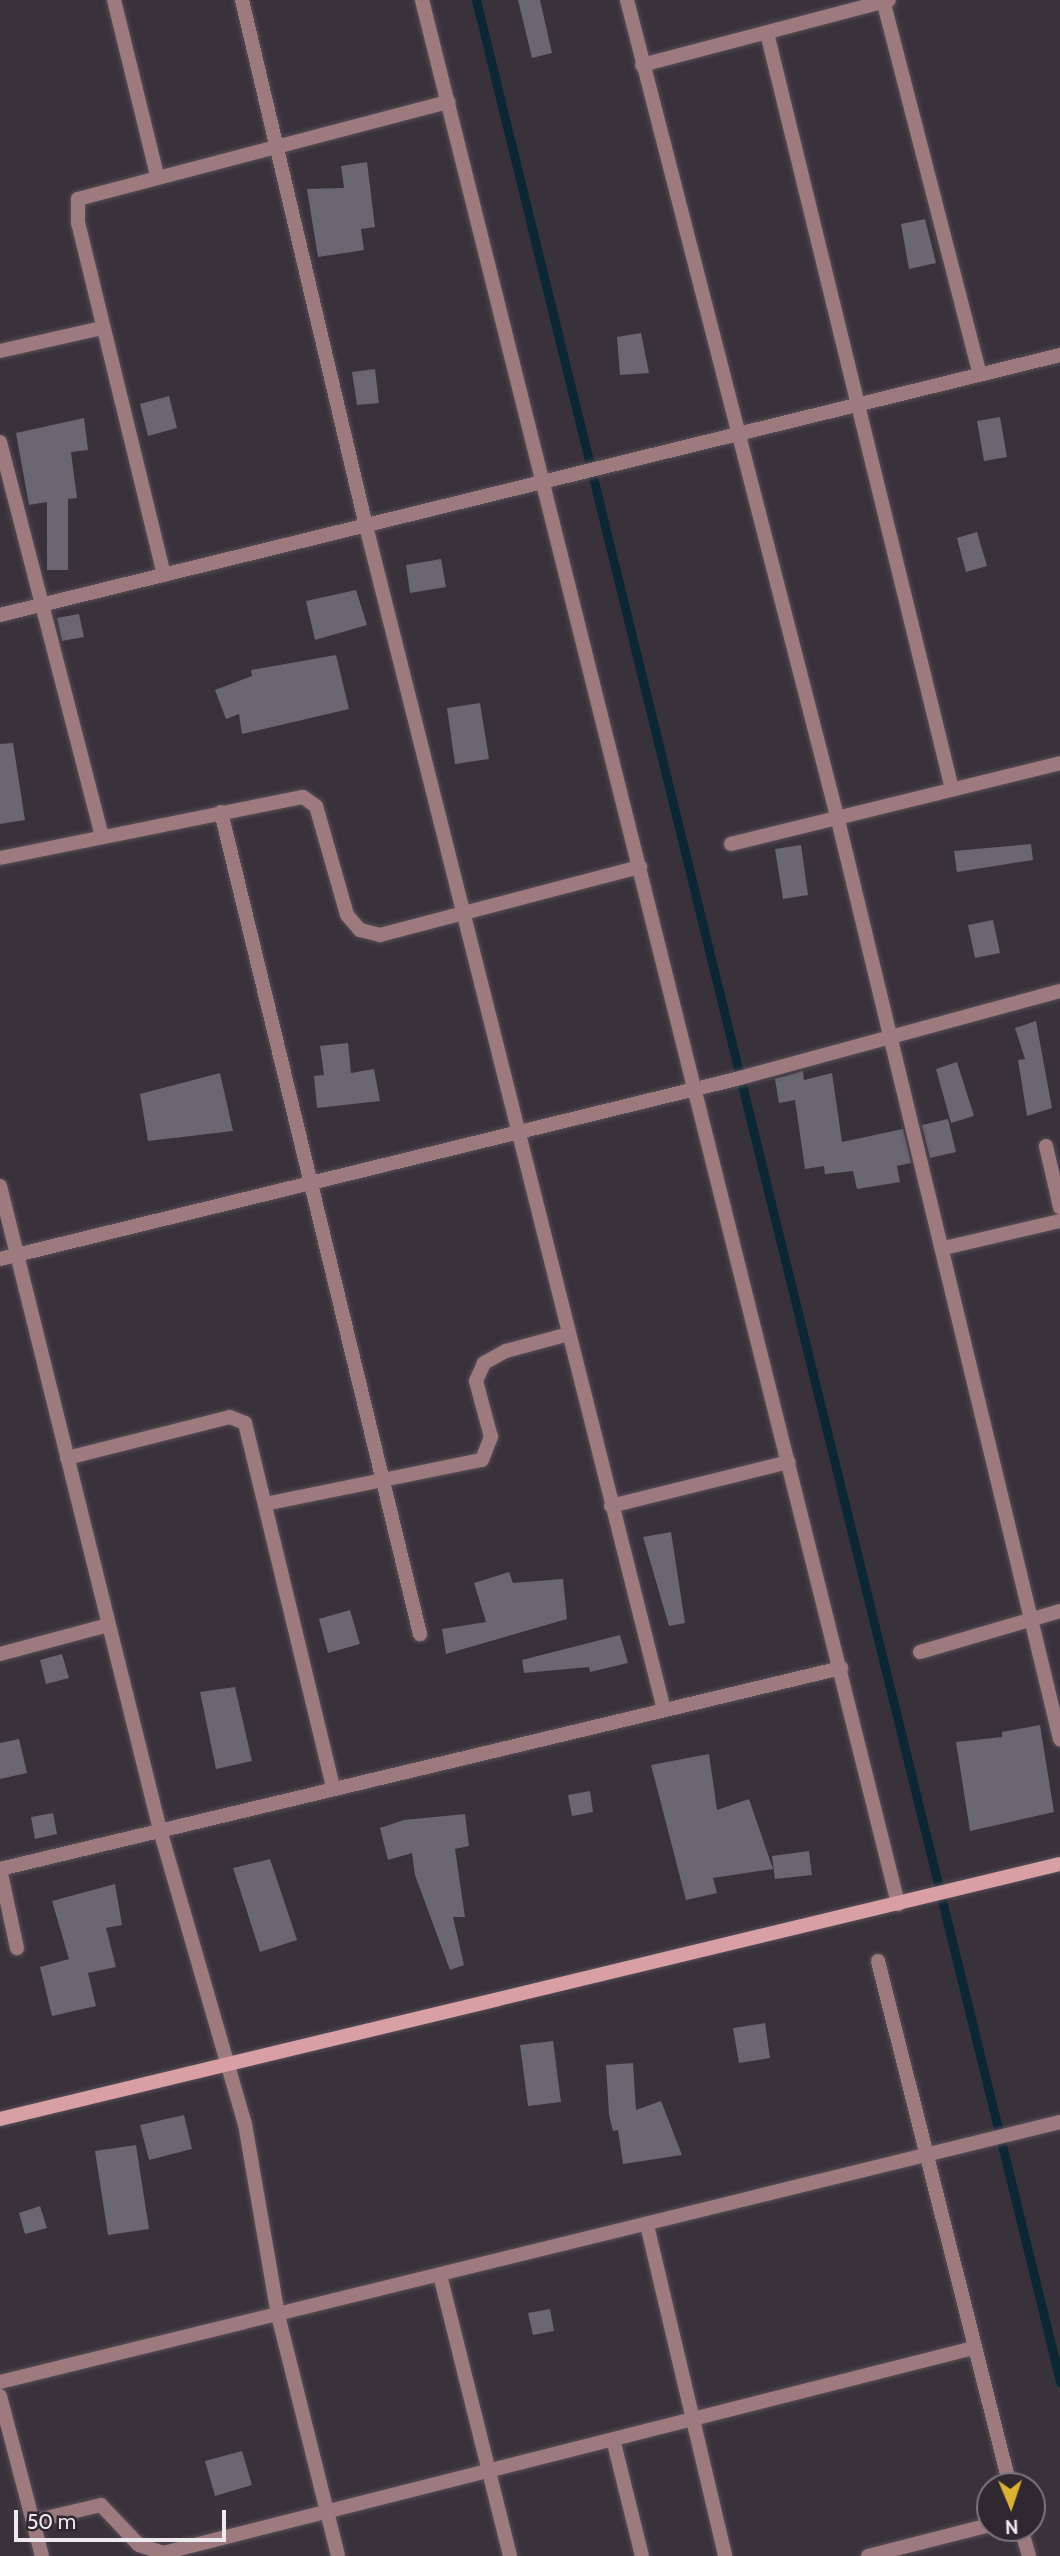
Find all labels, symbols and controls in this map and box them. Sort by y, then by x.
north arrow [976,2472,1046,2542]
scale bar [18,2496,229,2540]
text: 50 m [27,2509,76,2534]
text: N [1005,2515,1019,2538]

